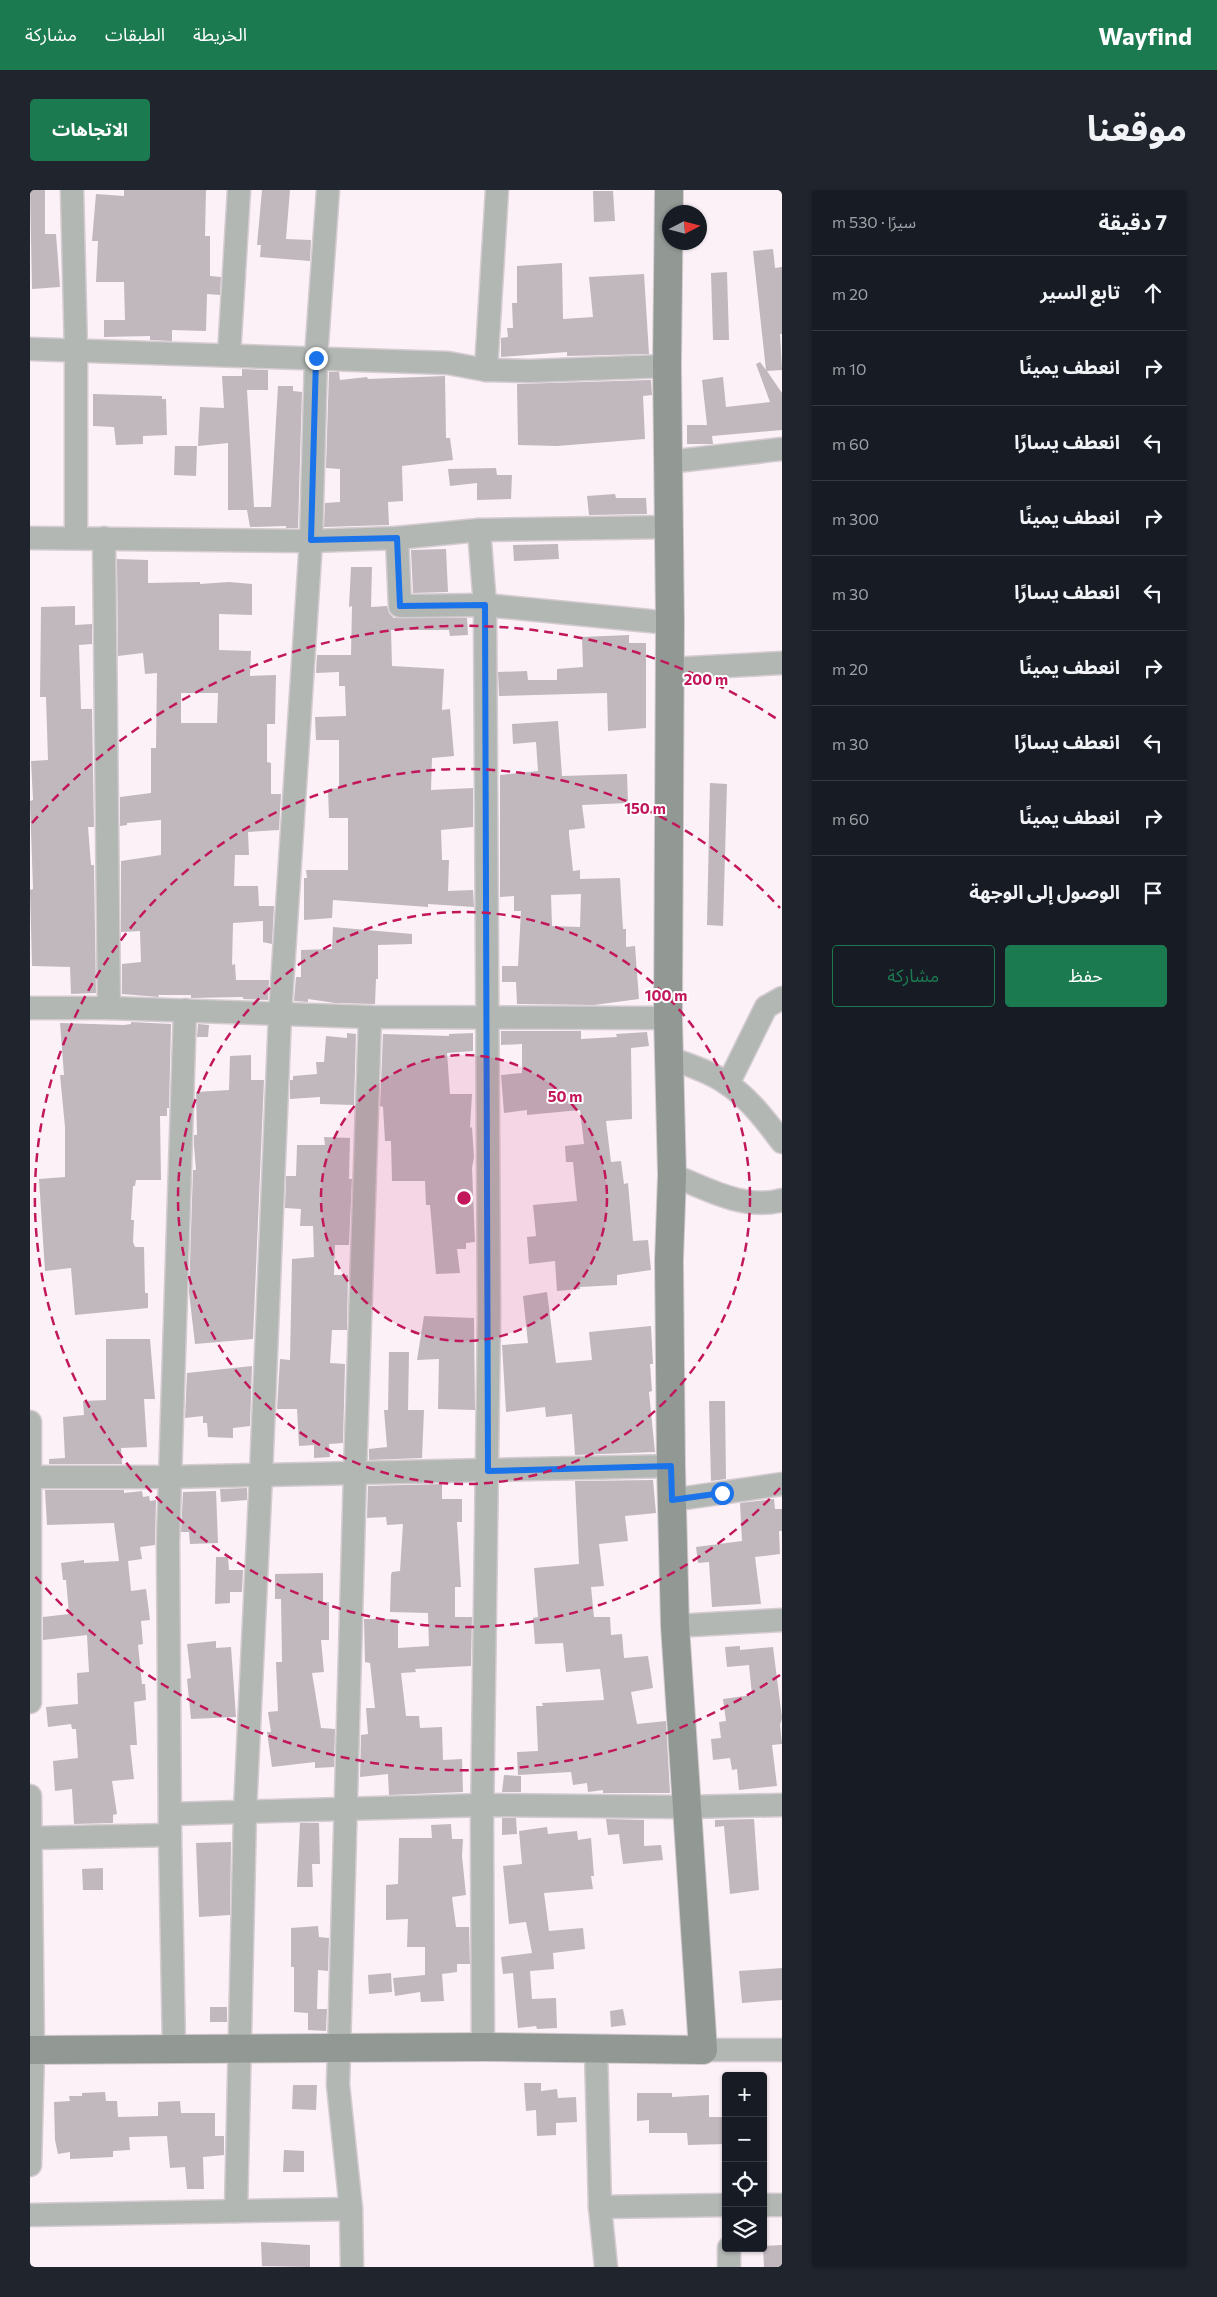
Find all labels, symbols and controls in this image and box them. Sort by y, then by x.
text: Wayfind [1098,21,1192,50]
text: مشاركة [25,23,77,45]
text: الطبقات [105,23,165,45]
text: الخريطة [193,23,247,45]
button: الاتجاهات [30,99,150,161]
text: موقعنا [1087,105,1187,148]
north arrow [662,205,707,250]
text: 7 دقيقة [1099,209,1167,234]
text: سيرًا · 530 m [832,212,916,231]
icon: ahead [1139,279,1167,307]
text: تابع السير [1040,280,1120,303]
text: 20 m [832,284,868,303]
route end [305,347,328,370]
icon: right [1139,354,1167,382]
text: انعطف يمينًا [1019,355,1120,378]
text: 10 m [832,359,866,378]
icon: left [1139,429,1167,457]
text: انعطف يسارًا [1014,430,1120,453]
text: 60 m [832,434,869,453]
icon: right [1139,504,1167,532]
text: انعطف يمينًا [1019,505,1120,528]
text: 300 m [832,509,879,528]
icon: left [1139,579,1167,607]
text: انعطف يسارًا [1014,580,1120,603]
text: 30 m [832,584,869,603]
icon: right [1139,654,1167,682]
text: انعطف يمينًا [1019,655,1120,678]
text: 20 m [832,659,868,678]
text: 200 m [684,670,728,688]
icon: left [1139,729,1167,757]
text: انعطف يسارًا [1014,730,1120,753]
text: 30 m [832,734,869,753]
text: 150 m [624,799,666,817]
icon: right [1139,804,1167,832]
text: انعطف يمينًا [1019,805,1120,828]
text: 60 m [832,809,869,828]
icon: arrive [1139,879,1167,907]
text: الوصول إلى الوجهة [969,880,1120,903]
button: مشاركة [832,945,995,1007]
button: حفظ [1005,945,1167,1007]
text: 100 m [645,986,687,1004]
text: 50 m [548,1087,582,1105]
centre of rings [455,1189,473,1207]
route start [711,1482,734,1505]
map controls [722,2072,767,2252]
button: + [722,2072,767,2117]
button: − [722,2117,767,2162]
button: locate [722,2162,767,2207]
button: layers [722,2207,767,2252]

